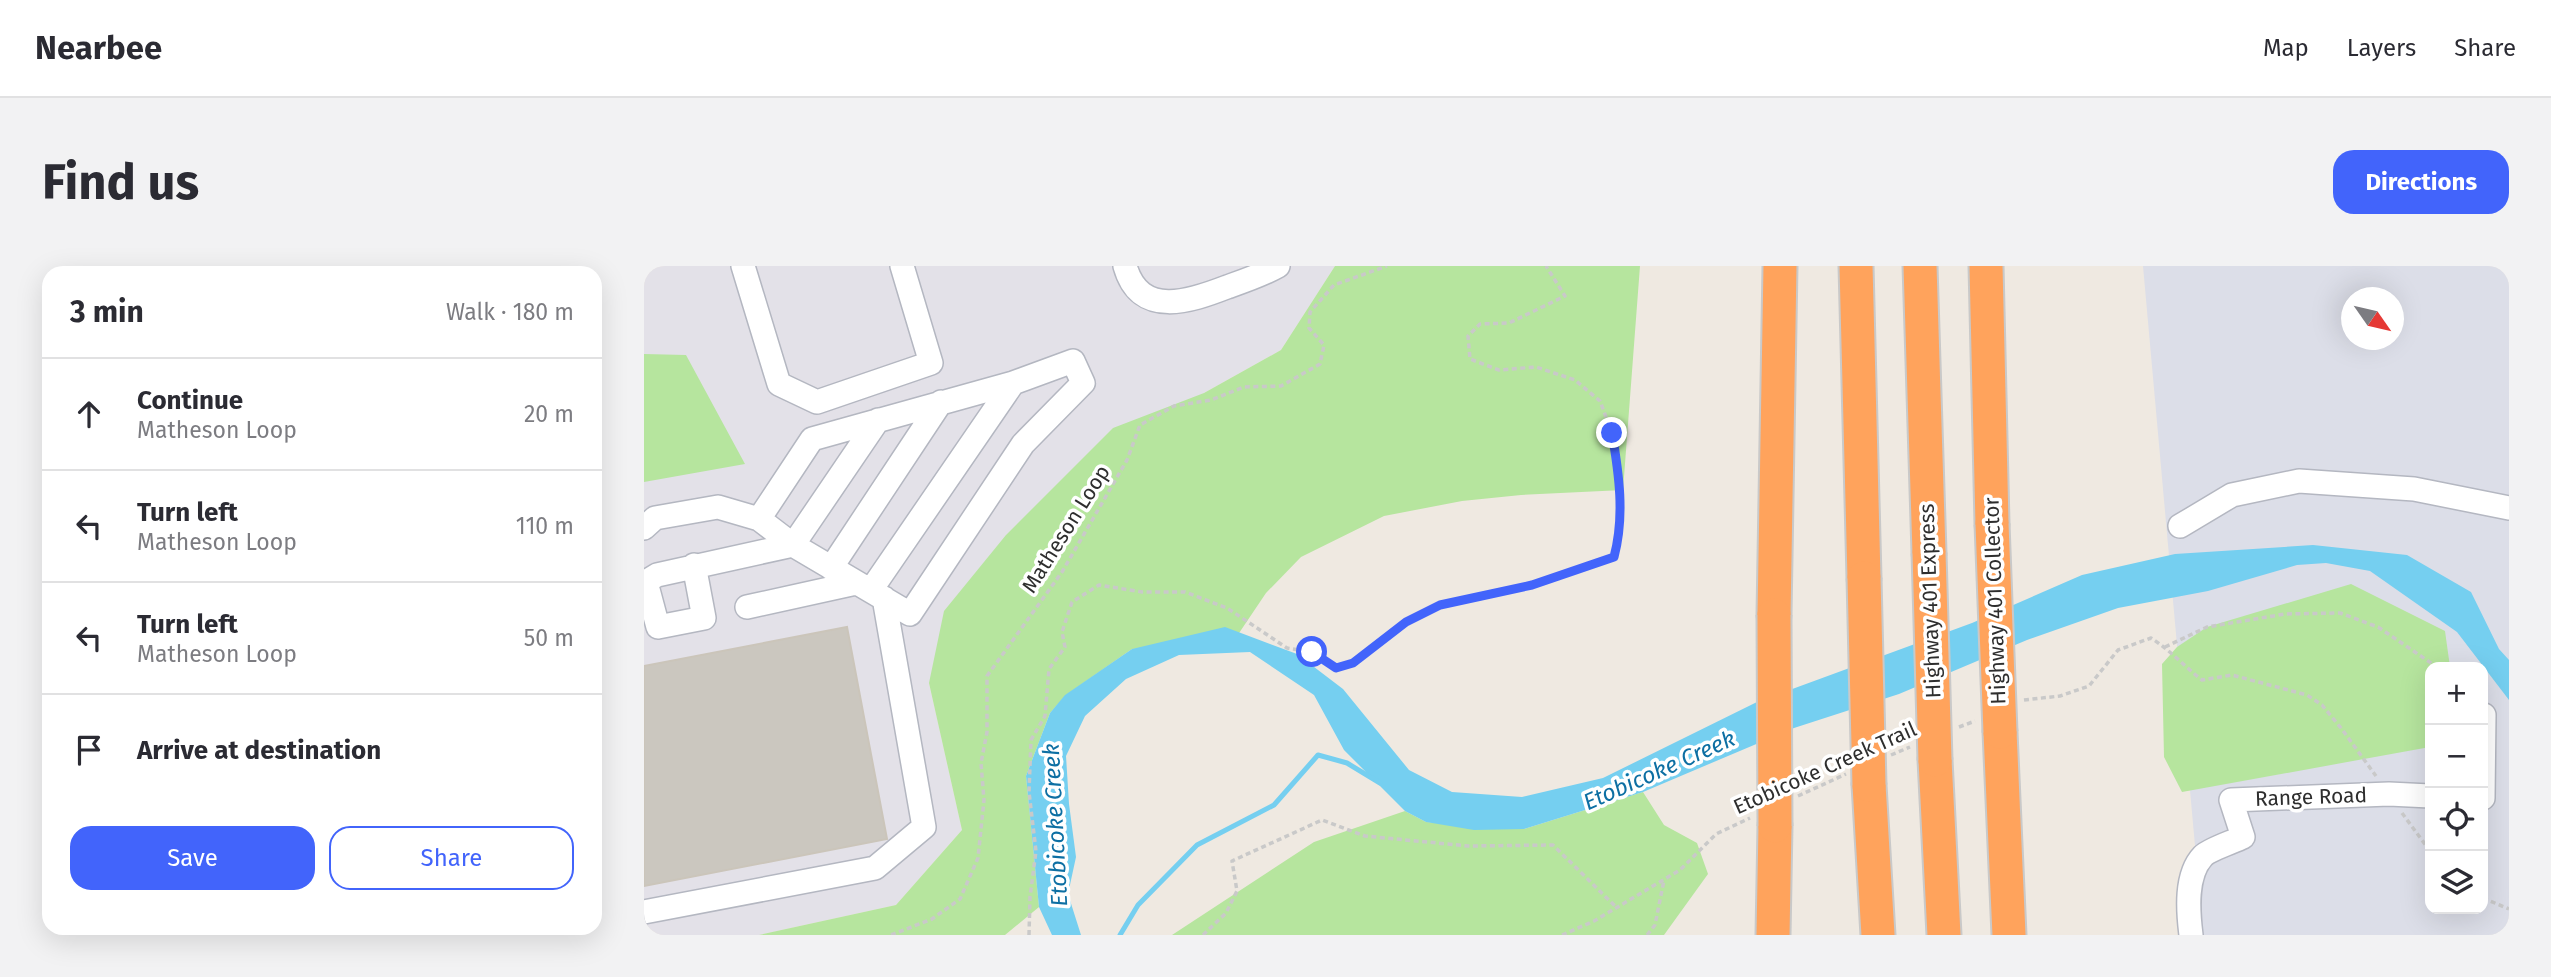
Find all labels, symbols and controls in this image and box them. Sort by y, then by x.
text: Nearbee [35,28,162,68]
text: Map [2263,34,2309,62]
text: Layers [2347,34,2416,62]
text: Share [2454,34,2516,62]
button: Directions [2333,150,2509,214]
text: Find us [42,153,199,212]
north arrow [2341,287,2404,350]
text: 3 min [70,294,144,330]
text: Walk · 180 m [446,298,574,326]
text: Continue [137,385,243,416]
icon: ahead [70,395,108,433]
text: 20 m [524,400,574,428]
text: Matheson Loop [137,416,297,444]
route end [1596,417,1627,448]
street label: Matheson Loop [1016,460,1116,598]
text: Turn left [137,497,238,528]
street label: Highway 401 Collector [1978,497,2012,705]
street label: Highway 401 Express [1914,503,1946,699]
icon: left [70,507,108,545]
text: 110 m [516,512,574,540]
text: Matheson Loop [137,528,297,556]
text: Turn left [137,609,238,640]
icon: left [70,619,108,657]
text: 50 m [524,624,574,652]
route start [1296,636,1327,667]
text: Matheson Loop [137,640,297,668]
map controls [2425,662,2488,914]
button: + [2425,662,2488,725]
street label: Etobicoke Creek Trail [1729,716,1921,820]
water label: Etobicoke Creek [1579,724,1739,816]
button: − [2425,725,2488,788]
icon: arrive [70,731,108,769]
text: Arrive at destination [137,735,381,766]
water label: Etobicoke Creek [1037,743,1073,907]
street label: Range Road [2254,782,2368,812]
button: locate [2425,788,2488,851]
button: Save [70,826,315,890]
button: Share [329,826,574,890]
button: layers [2425,851,2488,914]

